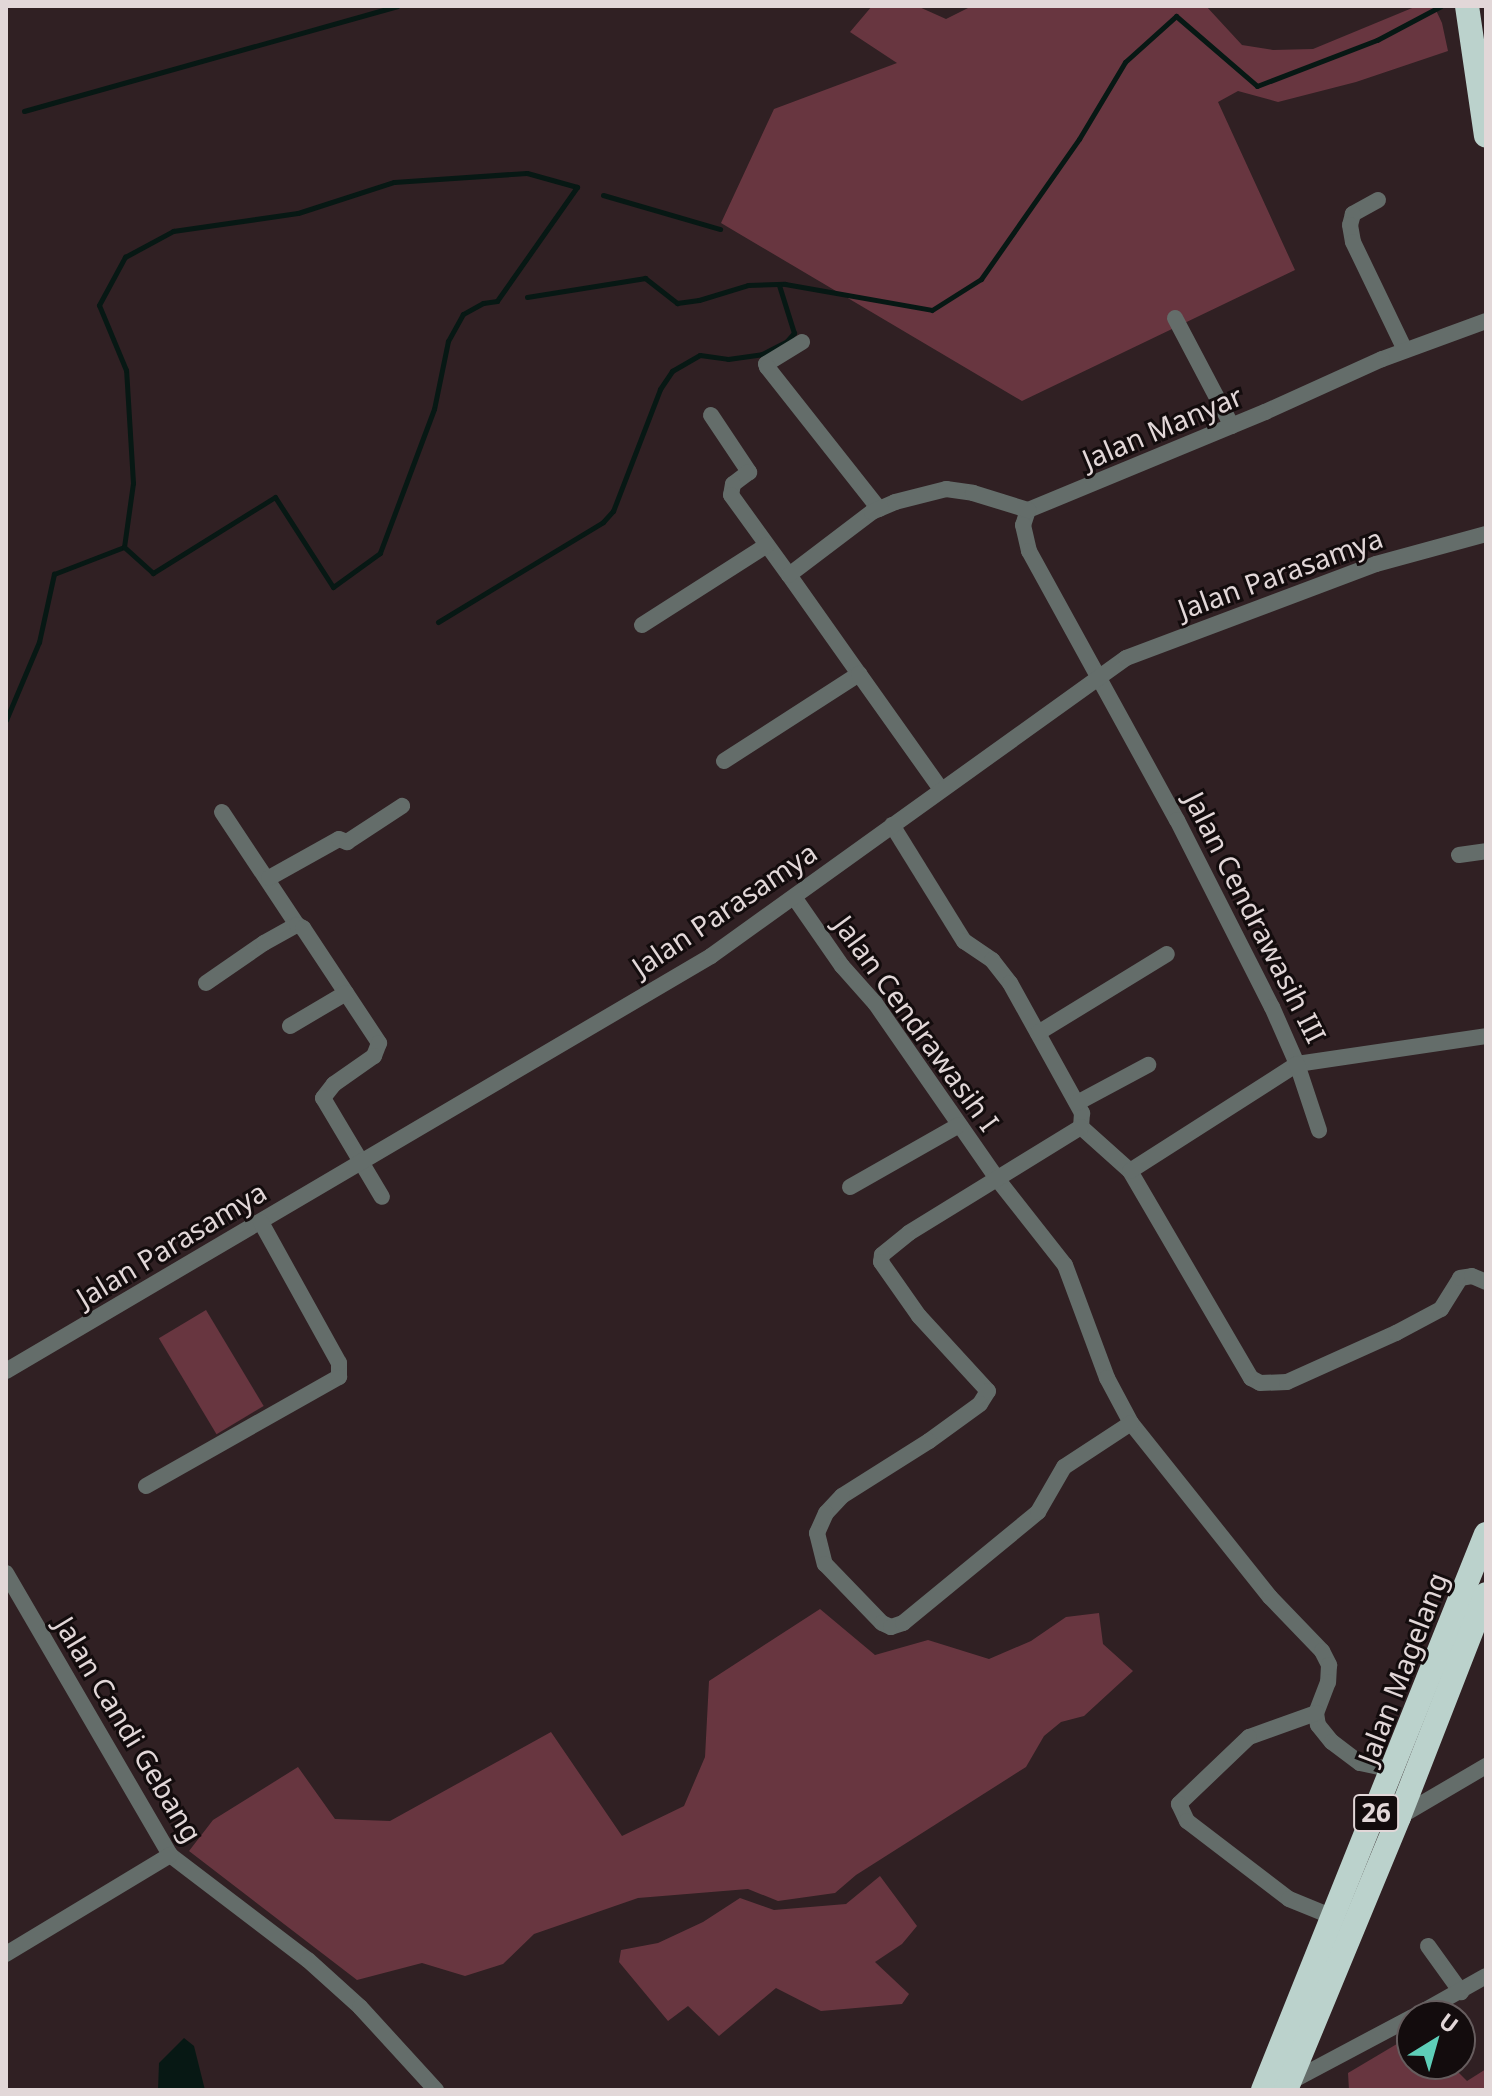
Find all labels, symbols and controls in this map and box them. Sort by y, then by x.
street label: Jalan Manyar [1077,378,1247,476]
street label: Jalan Parasamya [1173,520,1387,626]
street label: Jalan Cendrawasih III [1178,786,1334,1048]
street label: Jalan Parasamya [625,835,823,983]
street label: Jalan Cendrawasih I [828,909,1006,1137]
street label: Jalan Parasamya [70,1174,272,1314]
street label: Jalan Magelang [1350,1567,1454,1769]
street label: Jalan Candi Gebang [48,1610,210,1848]
road number: 26 [1352,1791,1400,1835]
north arrow [1396,2000,1476,2080]
text: U [1434,2005,1465,2039]

